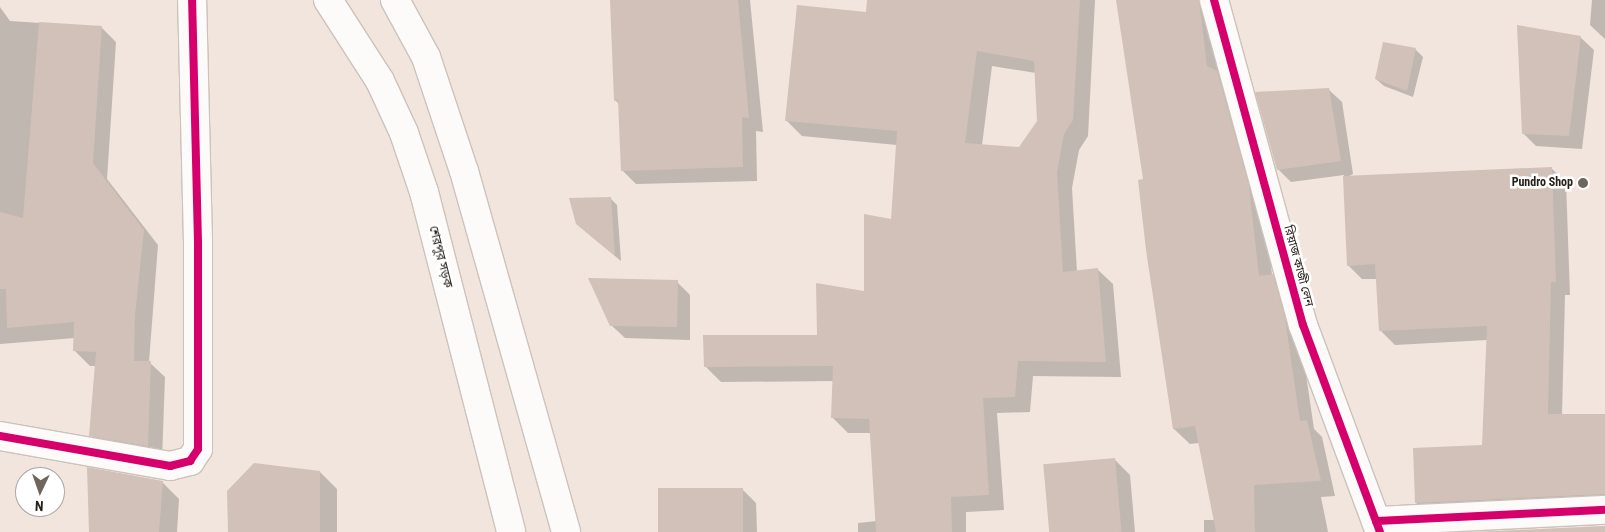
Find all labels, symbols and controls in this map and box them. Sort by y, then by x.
place label: Pundro Shop [1512,176,1573,190]
marker: Pundro Shop [1577,177,1589,189]
street label: রিয়াজ কাজী লেন [1280,224,1316,308]
street label: শেরপুর সড়ক [425,225,455,289]
north arrow [15,467,65,517]
text: N [35,498,44,514]

